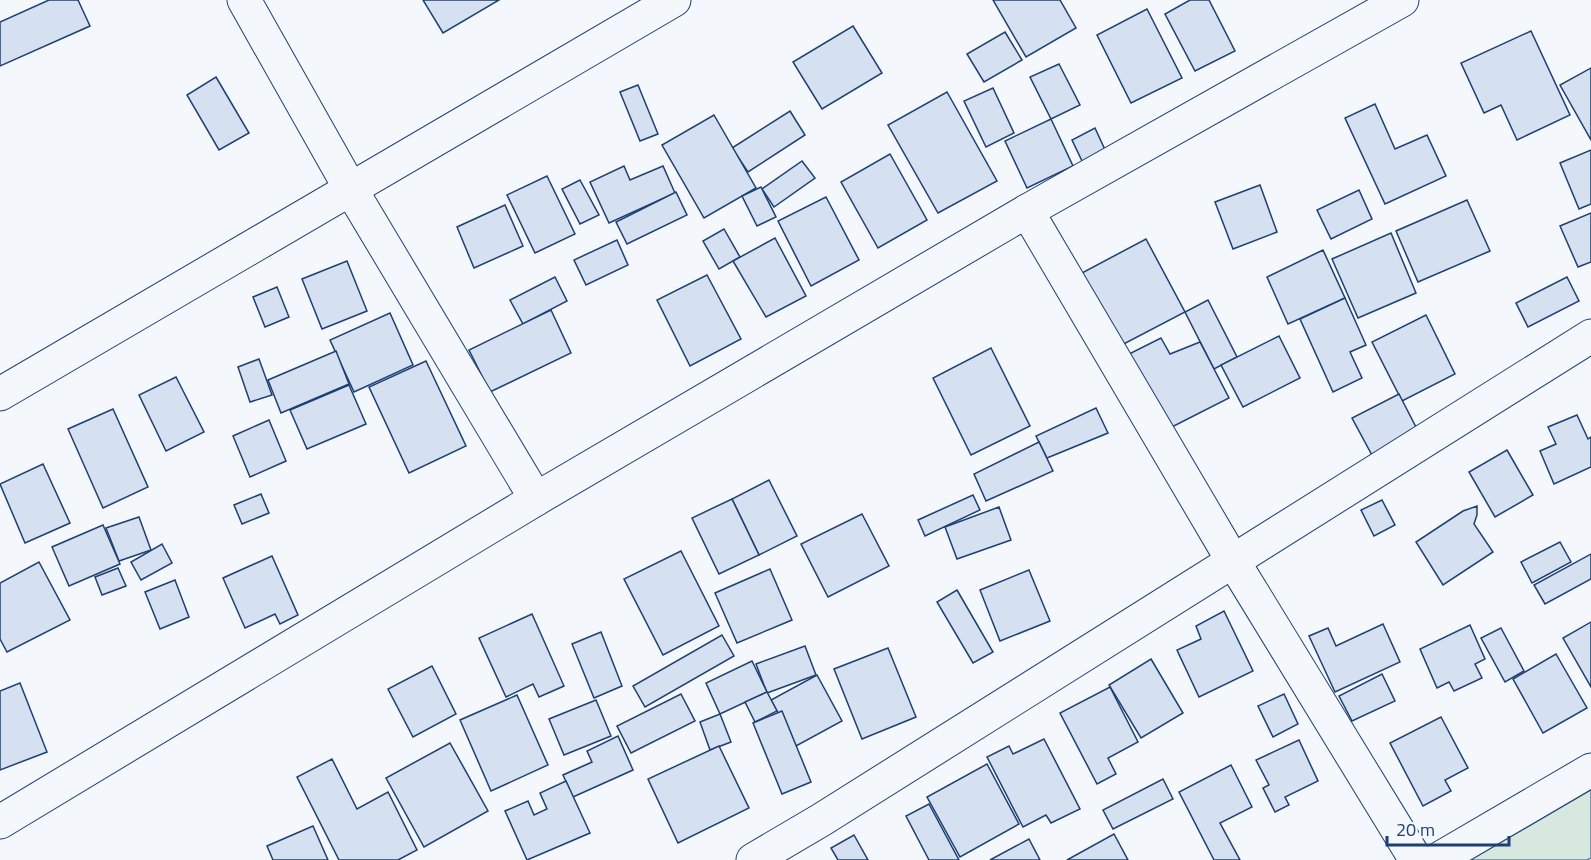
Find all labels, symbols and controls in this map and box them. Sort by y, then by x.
scale bar [1387,809,1508,847]
text: 20 m [1396,816,1435,843]

